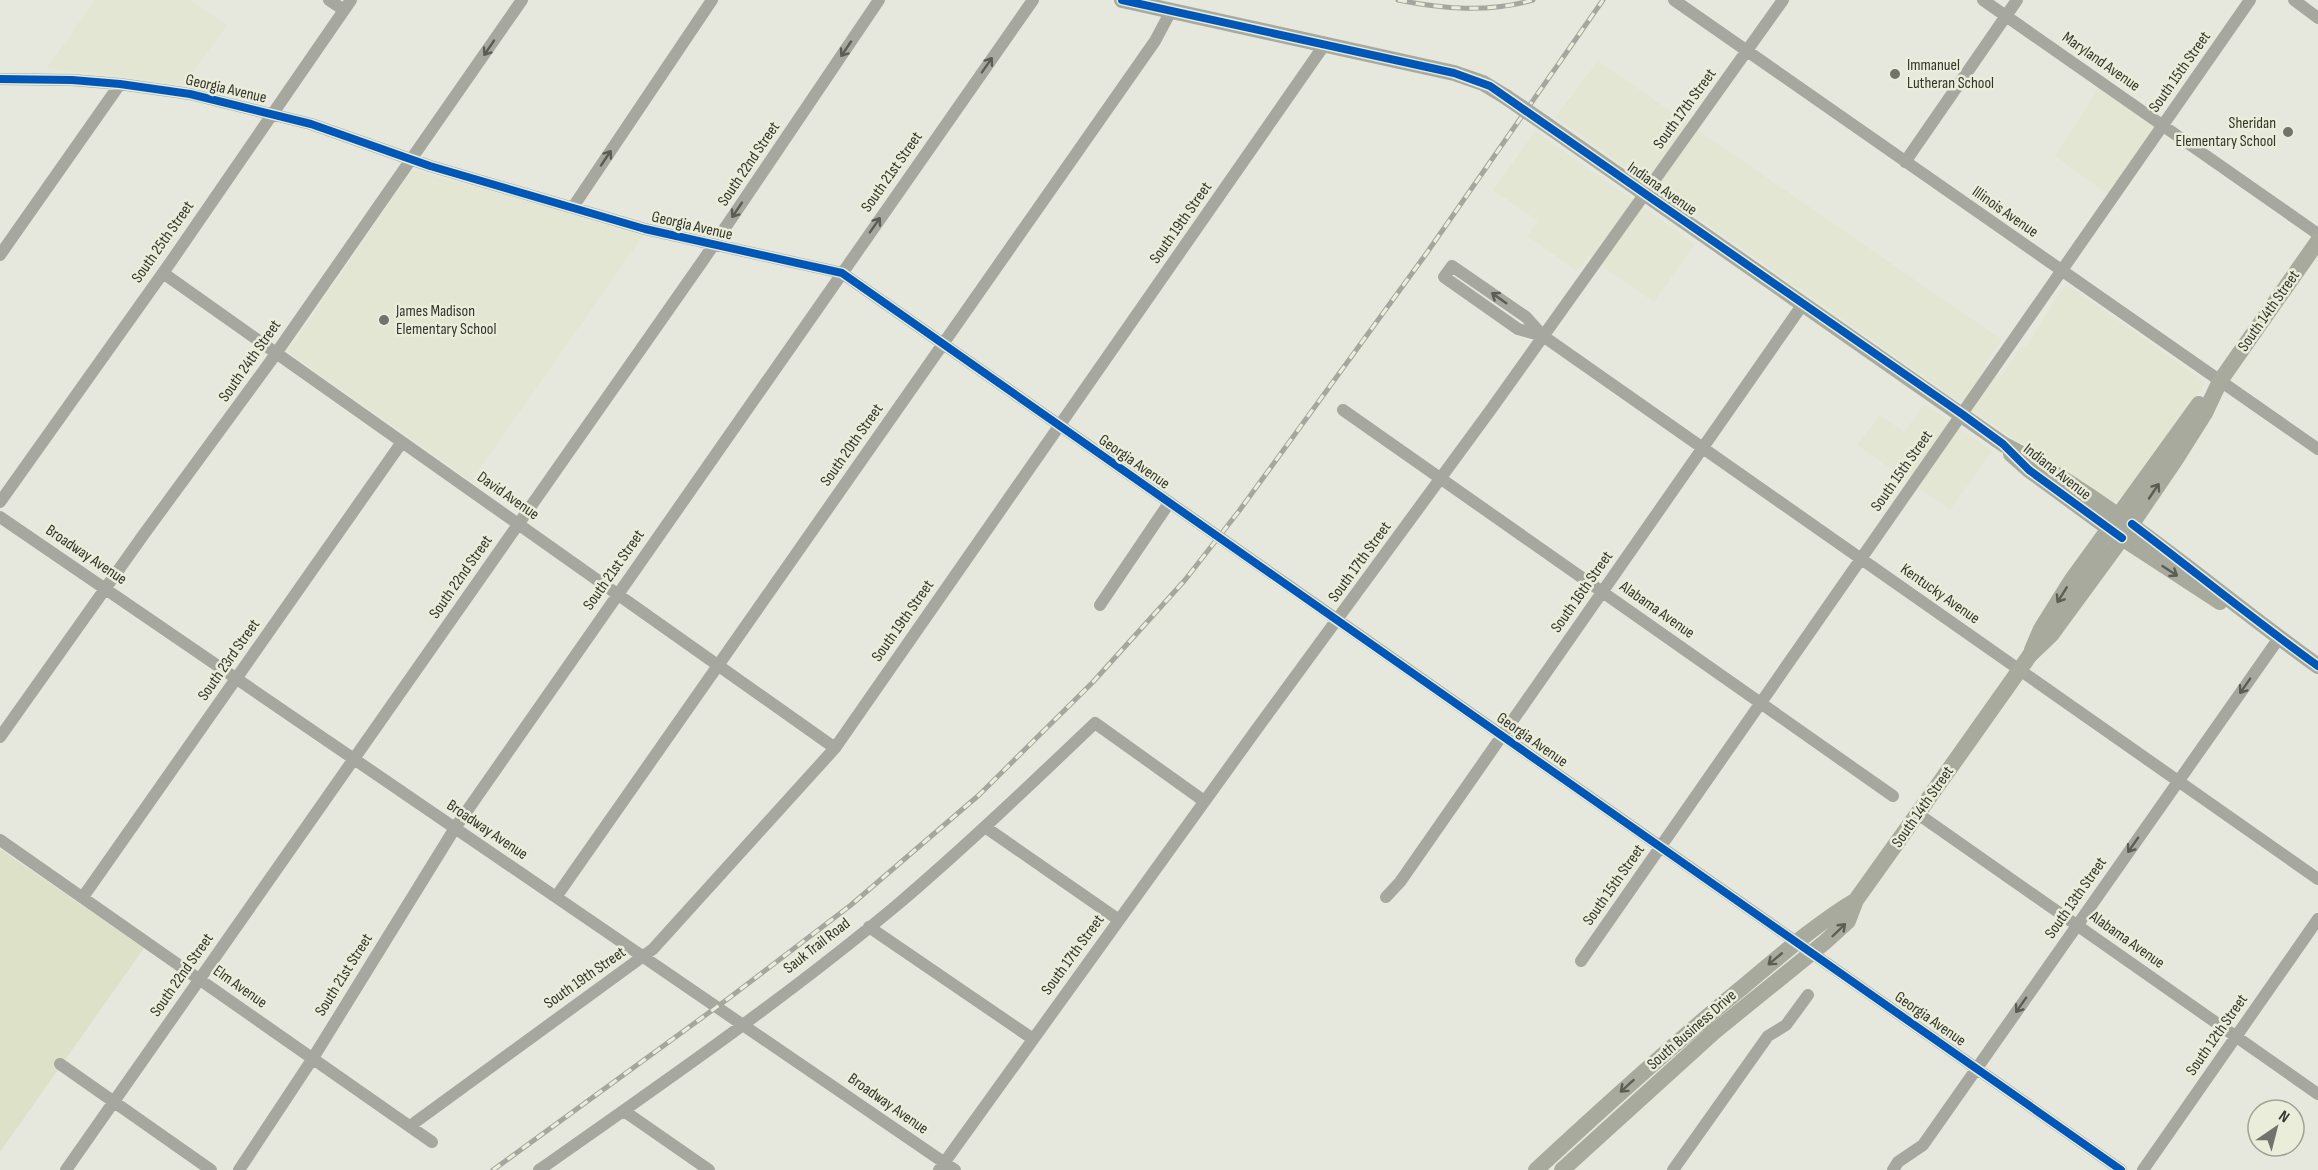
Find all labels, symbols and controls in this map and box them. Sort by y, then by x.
street label: Maryland Avenue [2058,28,2144,96]
street label: South 15th Street [2145,28,2215,116]
one-way arrow [483,40,495,56]
one-way arrow [840,40,852,56]
place label: Immanuel Lutheran School [1907,56,1994,93]
one-way arrow [981,58,993,74]
street label: South 17th Street [1650,65,1721,153]
marker: Immanuel Lutheran School [1888,67,1902,81]
street label: Georgia Avenue [184,70,268,108]
place label: Sheridan Elementary School [2176,114,2276,151]
street label: South 22nd Street [714,118,784,210]
marker: Sheridan Elementary School [2281,125,2295,139]
street label: South 21st Street [857,128,927,216]
one-way arrow [600,150,612,167]
street label: Indiana Avenue [1624,158,1700,220]
street label: South 19th Street [1146,178,1216,267]
street label: Illinois Avenue [1968,182,2042,242]
street label: South 25th Street [128,197,198,287]
one-way arrow [731,202,744,219]
street label: Georgia Avenue [650,207,734,245]
one-way arrow [869,218,881,234]
street label: South 14th Street [2234,267,2304,355]
one-way arrow [1492,292,1508,304]
place label: James Madison Elementary School [395,302,496,339]
marker: James Madison Elementary School [377,313,391,327]
street label: South 24th Street [215,316,285,406]
street label: South 20th Street [817,400,887,490]
street label: South 15th Street [1867,427,1937,515]
street label: Georgia Avenue [1095,431,1173,493]
street label: Indiana Avenue [2019,440,2095,504]
street label: David Avenue [473,468,543,524]
one-way arrow [2148,484,2160,500]
street label: South 17th Street [1325,518,1396,606]
street label: Broadway Avenue [42,521,130,589]
street label: South 21st Street [579,526,649,614]
street label: South 22nd Street [425,532,497,622]
street label: South 16th Street [1547,548,1617,636]
street label: Kentucky Avenue [1897,560,1983,628]
one-way arrow [2161,565,2178,577]
street label: South 19th Street [868,576,938,665]
street label: Alabama Avenue [1615,577,1698,643]
one-way arrow [2055,586,2067,603]
street label: South 23rd Street [194,616,264,704]
one-way arrow [2239,677,2251,694]
street label: Georgia Avenue [1493,709,1571,771]
street label: South 14th Street [1888,763,1958,851]
street label: Broadway Avenue [443,796,531,864]
one-way arrow [2127,837,2139,853]
street label: South 15th Street [1579,841,1649,929]
street label: South 13th Street [2041,854,2111,942]
street label: Alabama Avenue [2085,907,2168,973]
street label: South 17th Street [1038,911,1109,999]
street label: Sauk Trail Road [780,914,854,978]
one-way arrow [1831,922,1846,937]
street label: South 22nd Street [146,930,218,1020]
street label: South 21st Street [311,930,377,1020]
street label: South 19th Street [541,943,630,1013]
one-way arrow [1768,953,1784,966]
street label: Elm Avenue [209,962,271,1012]
street label: South Business Drive [1643,986,1741,1074]
street label: Georgia Avenue [1891,988,1969,1050]
street label: South 12th Street [2182,991,2252,1079]
one-way arrow [2015,996,2027,1013]
street label: Broadway Avenue [844,1069,932,1139]
one-way arrow [1620,1079,1635,1093]
north arrow [2246,1098,2306,1158]
text: N [2275,1107,2293,1127]

